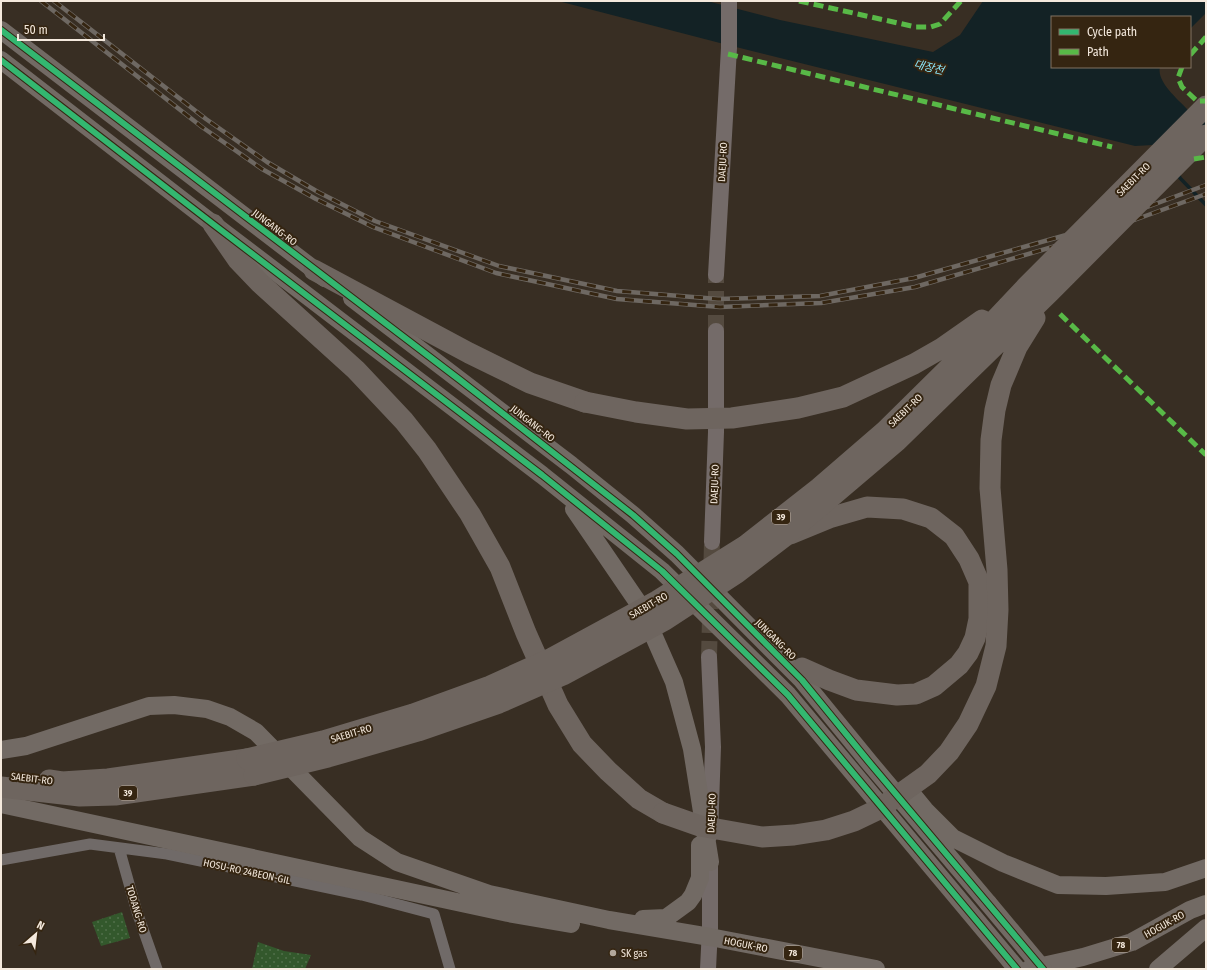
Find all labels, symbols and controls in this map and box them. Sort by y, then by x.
scale bar [18,16,104,42]
legend [1051,16,1191,68]
text: 50 m [24,23,48,37]
text: Cycle path [1087,25,1137,39]
text: Path [1087,45,1109,59]
water label: 대장천 [913,58,947,78]
street label: DAEJU-RO [716,142,730,182]
street label: SAEBIT-RO [1114,160,1153,199]
street label: JUNGANG-RO [250,207,299,248]
street label: SAEBIT-RO [886,392,925,430]
street label: JUNGANG-RO [508,403,557,445]
street label: DAEJU-RO [708,464,722,504]
road number: 39 [772,510,790,524]
street label: SAEBIT-RO [627,590,670,622]
street label: JUNGANG-RO [752,617,798,663]
street label: SAEBIT-RO [329,722,373,746]
street label: SAEBIT-RO [10,770,54,788]
road number: 39 [119,786,137,800]
street label: DAEJU-RO [705,793,719,833]
street label: HOSU-RO 24BEON-GIL [202,857,292,887]
street label: TODANG-RO [123,884,149,934]
street label: HOGUK-RO [1142,909,1187,941]
north arrow [16,914,56,954]
text: N [34,918,46,933]
street label: HOGUK-RO [723,935,769,955]
road number: 78 [1112,938,1130,952]
road number: 78 [784,946,802,960]
marker: SK gas [608,948,618,958]
place label: SK gas [621,948,647,960]

